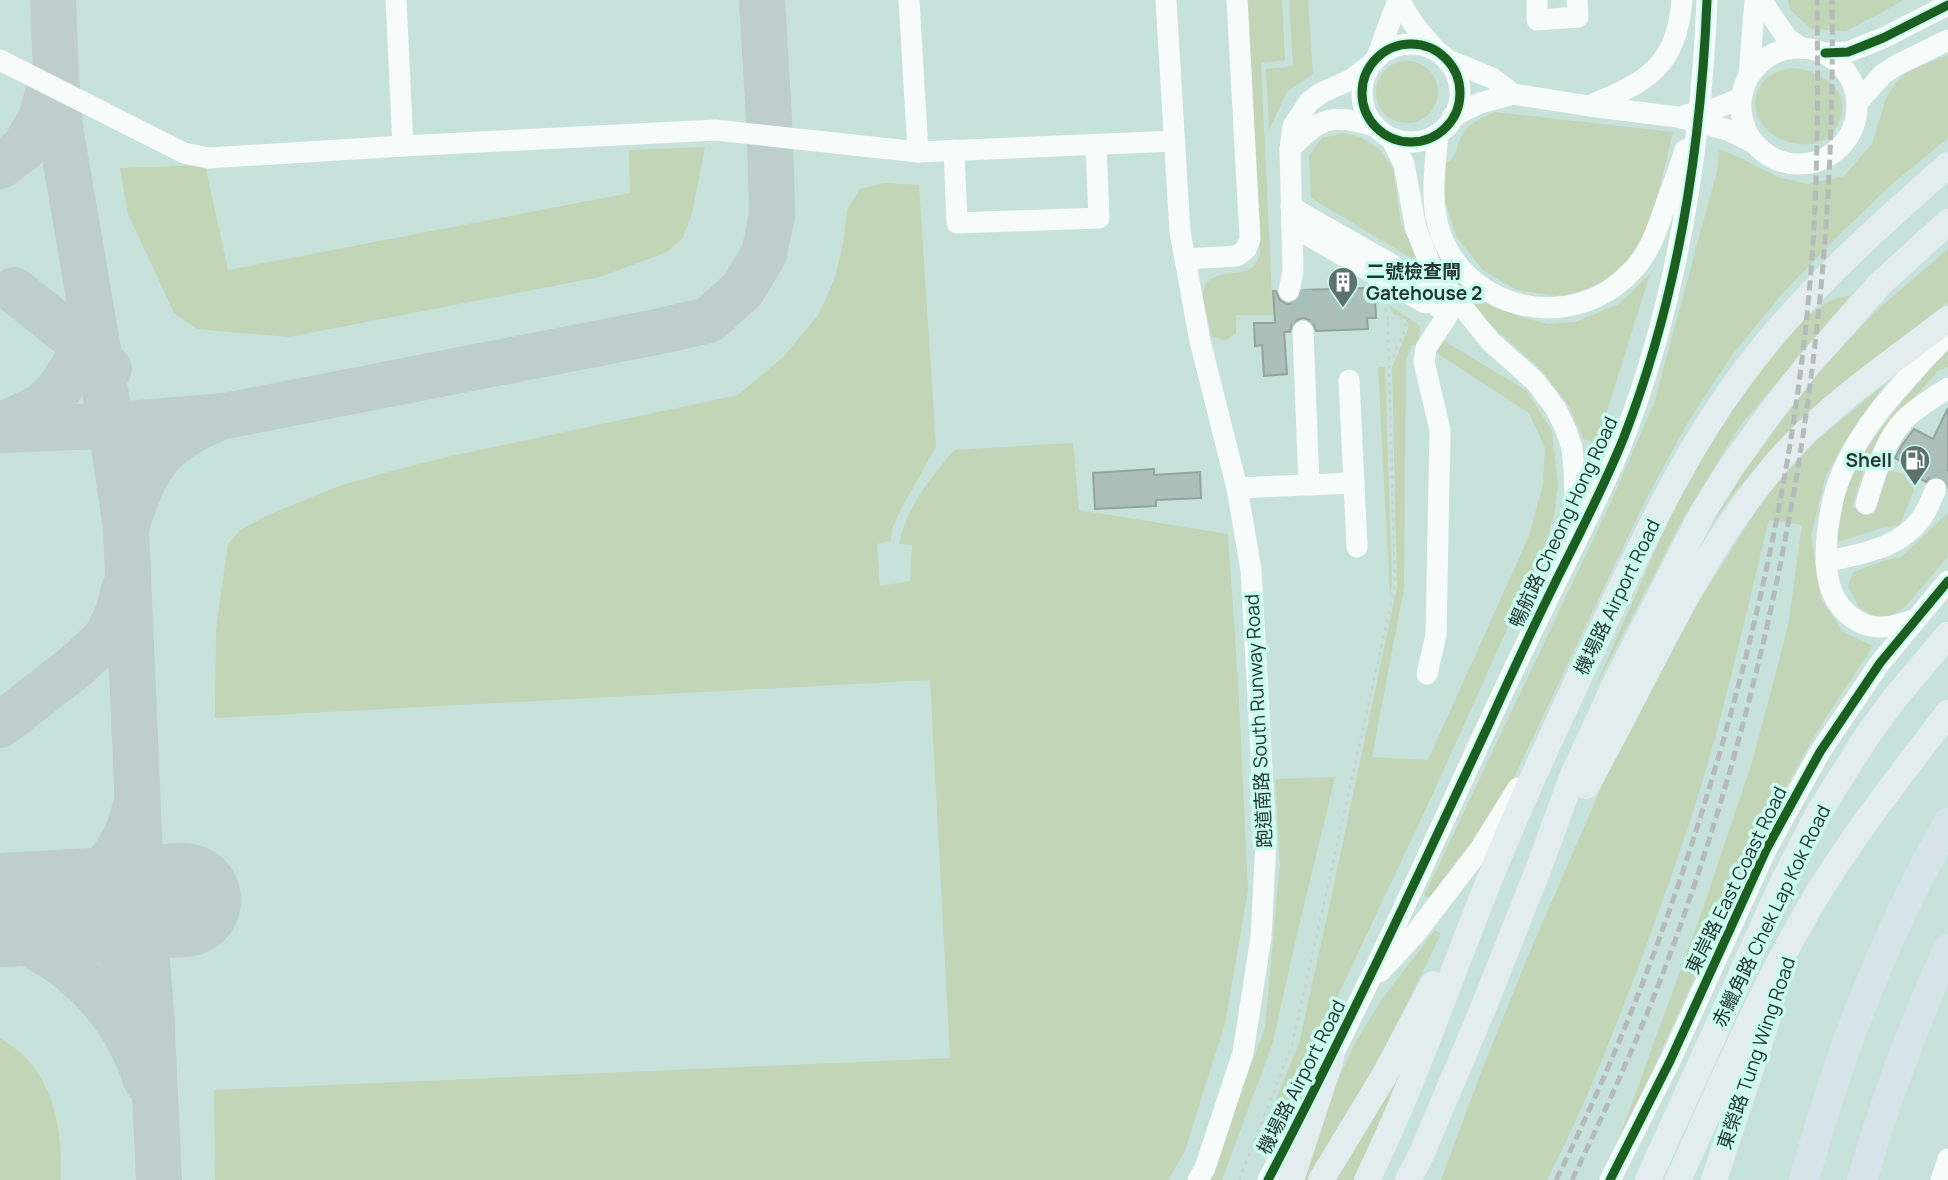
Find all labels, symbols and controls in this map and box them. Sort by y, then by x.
place label: 二號檢查閘 Gatehouse 2 [1366,258,1482,306]
building icon: 二號檢查閘 Gatehouse 2 [1326,265,1360,309]
street label: 暢航路 Cheong Hong Road [1503,412,1623,632]
fuel station icon: Shell [1898,443,1932,487]
place label: Shell [1846,447,1892,473]
street label: 機場路 Airport Road [1568,515,1666,679]
street label: 跑道南路 South Runway Road [1238,593,1278,849]
street label: 東岸路 East Coast Road [1679,782,1793,978]
street label: 赤鱲角路 Chek Lap Kok Road [1706,801,1836,1031]
street label: 東榮路 Tung Wing Road [1711,953,1801,1153]
street label: 機場路 Airport Road [1251,995,1351,1159]

